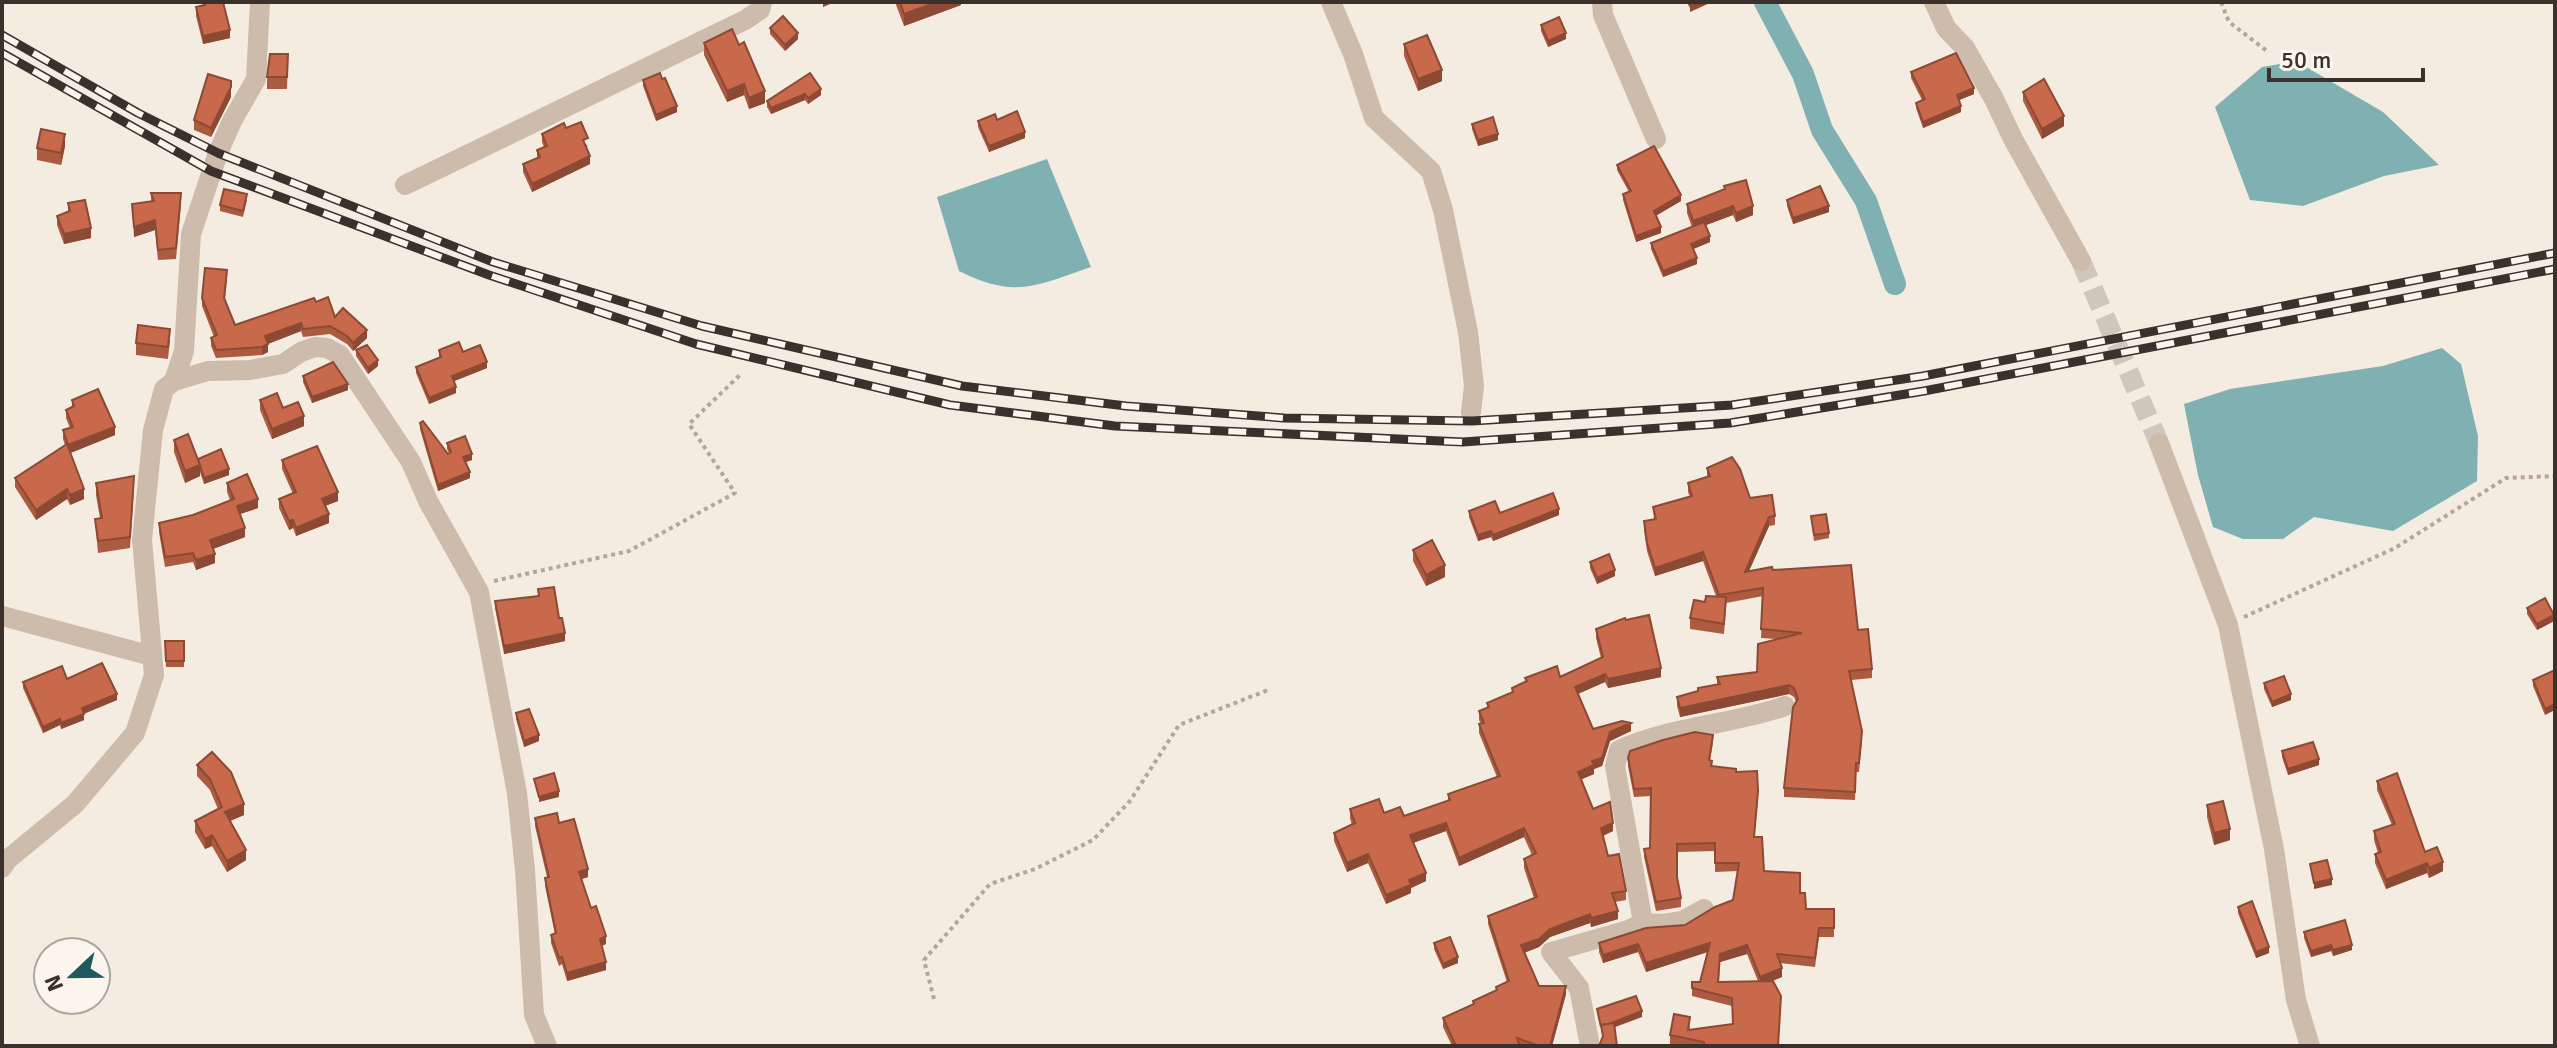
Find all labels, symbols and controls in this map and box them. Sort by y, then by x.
scale bar [2269,32,2423,82]
text: 50 m [2281,45,2331,75]
north arrow [32,936,112,1016]
text: N [39,971,69,995]

